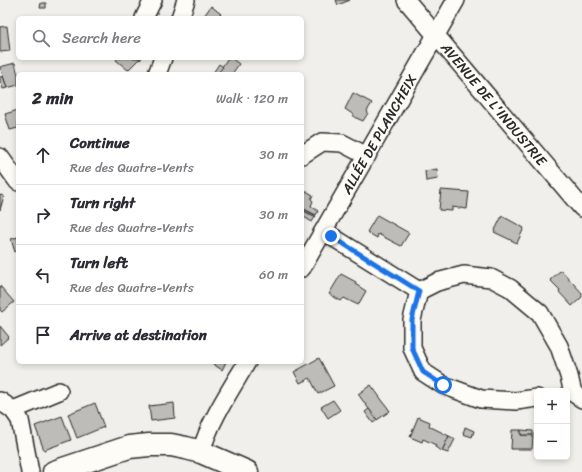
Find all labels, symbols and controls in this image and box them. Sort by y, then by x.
search box [16,16,304,60]
text: Search here [62,25,141,51]
icon: search [30,27,52,49]
street label: AVENUE DE L'INDUSTRIE [433,36,554,173]
street label: ALLÉE DE PLANCHEIX [334,70,424,200]
text: 2 min [32,83,73,113]
text: Walk · 120 m [216,87,288,110]
text: Continue [70,130,130,156]
text: 30 m [259,143,288,166]
icon: ahead [32,144,54,166]
text: Rue des Quatre-Vents [70,156,194,179]
text: Turn right [70,190,135,216]
text: 30 m [259,203,288,226]
icon: right [32,204,54,226]
text: Rue des Quatre-Vents [70,216,194,239]
route end [322,227,340,245]
text: Turn left [70,250,128,276]
text: 60 m [259,263,288,286]
icon: left [32,264,54,286]
text: Rue des Quatre-Vents [70,276,194,299]
text: Arrive at destination [70,322,207,348]
icon: arrive [32,324,54,346]
route start [434,376,452,394]
map controls [534,388,570,460]
button: + [534,388,570,424]
button: − [534,424,570,460]

